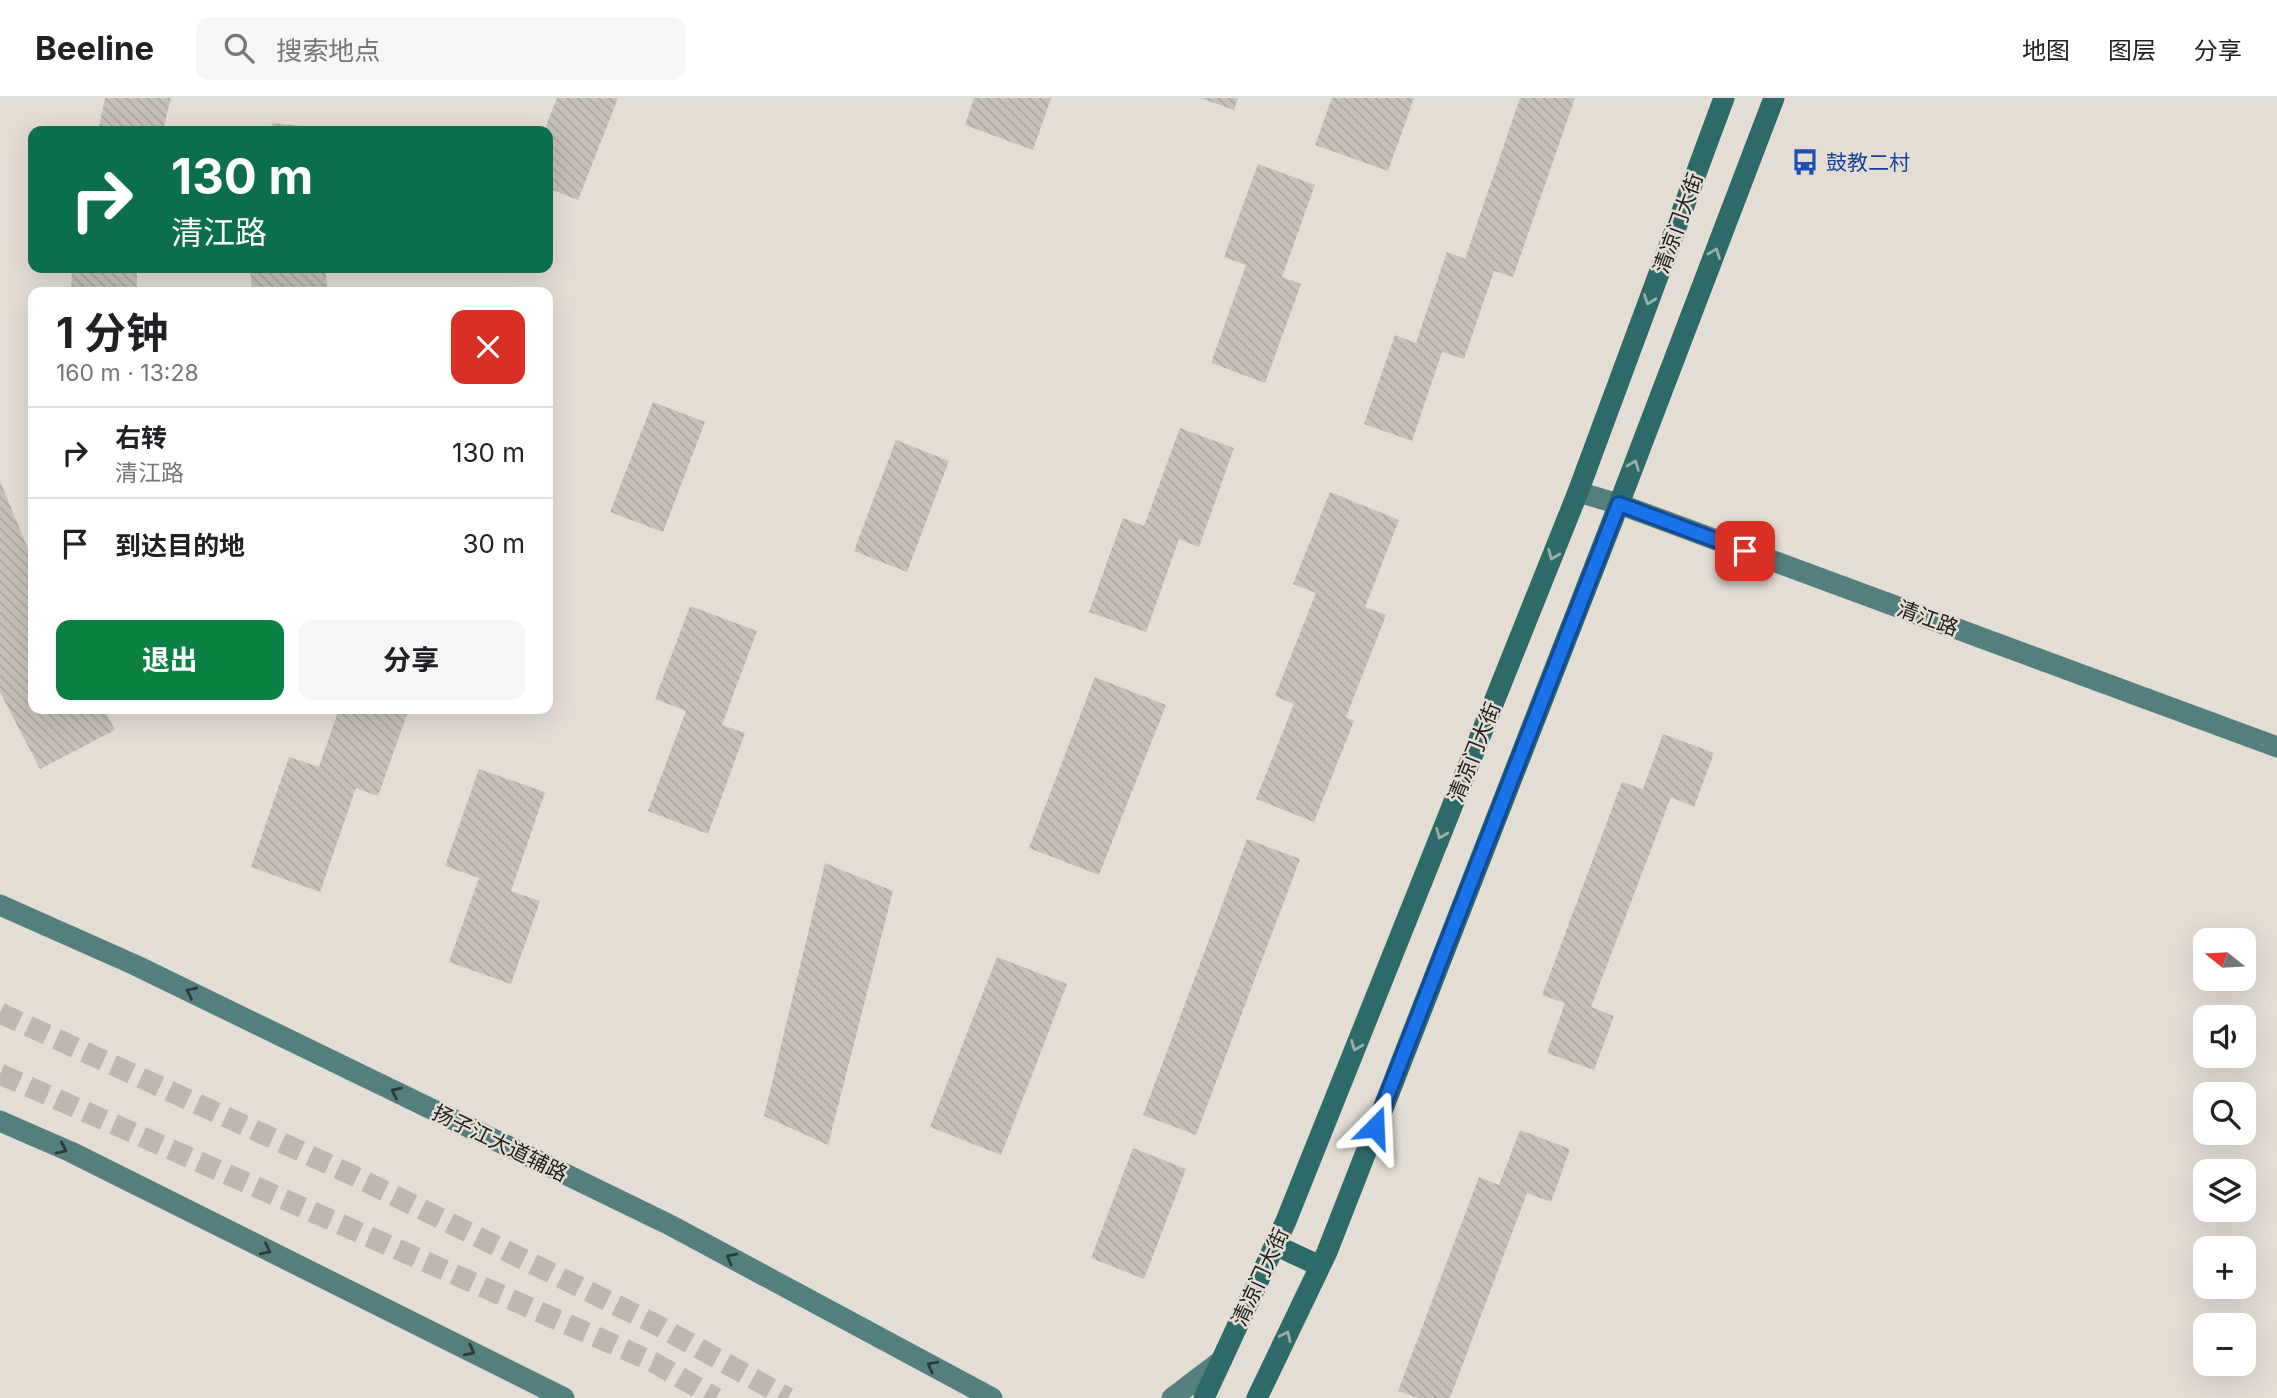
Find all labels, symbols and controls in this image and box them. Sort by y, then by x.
search box [196,17,686,80]
text: Beeline [35,28,154,68]
icon: search [220,29,258,67]
text: 搜索地点 [276,35,380,66]
text: 地图 [2022,36,2070,65]
text: 图层 [2108,36,2156,65]
text: 分享 [2194,36,2242,65]
text: 130 m [171,147,313,206]
bus stop icon: 鼓教二村 [1790,147,1820,177]
place label: 鼓教二村 [1826,150,1910,175]
icon: right [56,154,147,245]
street label: 清凉门大街 [1648,169,1708,277]
text: 清江路 [171,213,267,252]
one-way arrow [1707,247,1721,259]
one-way arrow [1643,293,1657,305]
text: 1 分钟 [56,307,168,358]
button: close [451,310,525,384]
text: 160 m · 13:28 [56,359,199,387]
text: 右转 [115,422,167,453]
icon: right [56,434,94,472]
text: 130 m [452,437,525,468]
text: 清江路 [115,459,184,487]
one-way arrow [1625,460,1639,472]
pin [1715,521,1775,581]
icon: arrive [56,525,94,563]
text: 30 m [462,528,525,559]
text: 到达目的地 [115,530,245,561]
icon: arrive [1726,532,1764,570]
one-way arrow [1547,548,1561,560]
street label: 清江路 [1894,595,1962,641]
button: 退出 [56,620,284,700]
button: 分享 [298,620,525,700]
street label: 清凉门大街 [1443,699,1505,805]
one-way arrow [1435,828,1449,840]
north arrow [2193,928,2256,990]
map controls [2193,928,2256,1376]
one-way arrow [186,987,198,1001]
button: sound [2193,1005,2256,1068]
one-way arrow [1351,1039,1365,1051]
button: search [2193,1082,2256,1145]
one-way arrow [391,1086,403,1100]
position arrow [1338,1090,1412,1164]
street label: 扬子江大道辅路 [428,1100,572,1186]
one-way arrow [55,1141,68,1155]
button: layers [2193,1159,2256,1222]
street label: 清凉门大街 [1226,1224,1294,1330]
button: + [2193,1236,2256,1299]
one-way arrow [259,1241,271,1255]
one-way arrow [726,1253,739,1266]
button: − [2193,1313,2256,1376]
one-way arrow [1278,1331,1292,1343]
one-way arrow [463,1342,475,1356]
one-way arrow [927,1361,939,1374]

